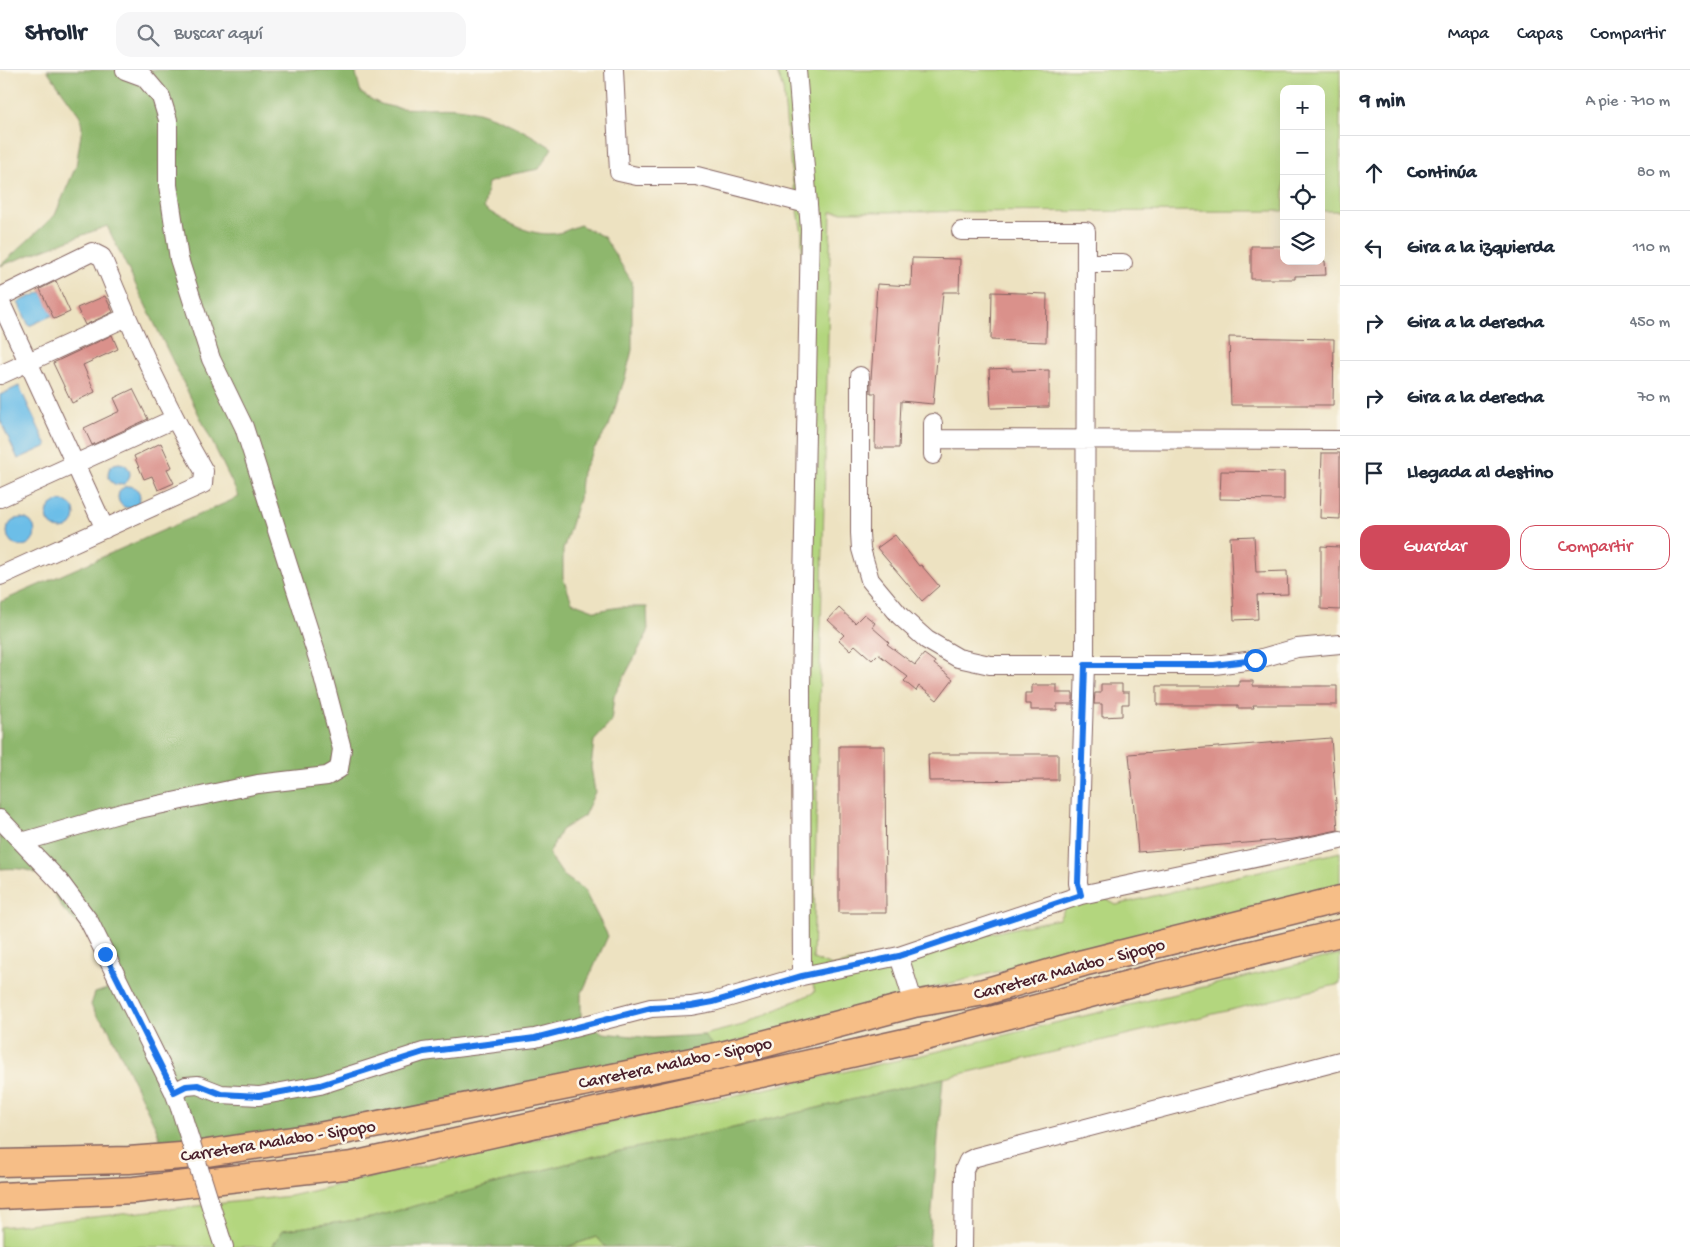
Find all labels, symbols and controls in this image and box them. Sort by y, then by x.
search box [116,12,466,57]
text: Strollr [25,20,86,49]
icon: search [134,21,162,49]
text: Buscar aquí [174,23,263,46]
text: Mapa [1448,24,1489,45]
text: Capas [1517,24,1562,45]
text: Compartir [1590,24,1665,45]
map controls [1280,85,1325,265]
button: + [1280,85,1325,130]
text: 9 min [1360,90,1405,115]
text: A pie · 710 m [1586,93,1670,112]
button: − [1280,130,1325,175]
icon: ahead [1360,159,1388,187]
text: Continúa [1407,162,1477,185]
text: 80 m [1637,164,1670,183]
button: locate [1280,175,1325,220]
button: layers [1280,220,1325,265]
icon: left [1360,234,1388,262]
text: Gira a la izquierda [1407,237,1554,260]
text: 110 m [1633,239,1670,258]
icon: right [1360,309,1388,337]
text: Gira a la derecha [1407,312,1544,335]
text: 450 m [1630,314,1670,333]
icon: right [1360,384,1388,412]
text: Gira a la derecha [1407,387,1544,410]
text: 70 m [1637,389,1670,408]
icon: arrive [1360,459,1388,487]
text: Llegada al destino [1407,462,1553,485]
button: Guardar [1360,525,1510,570]
button: Compartir [1520,525,1670,570]
route start [1244,649,1267,672]
street label: Carretera Malabo - Sipopo [972,935,1168,1006]
route end [94,943,117,966]
street label: Carretera Malabo - Sipopo [577,1034,774,1095]
street label: Carretera Malabo - Sipopo [179,1117,377,1168]

